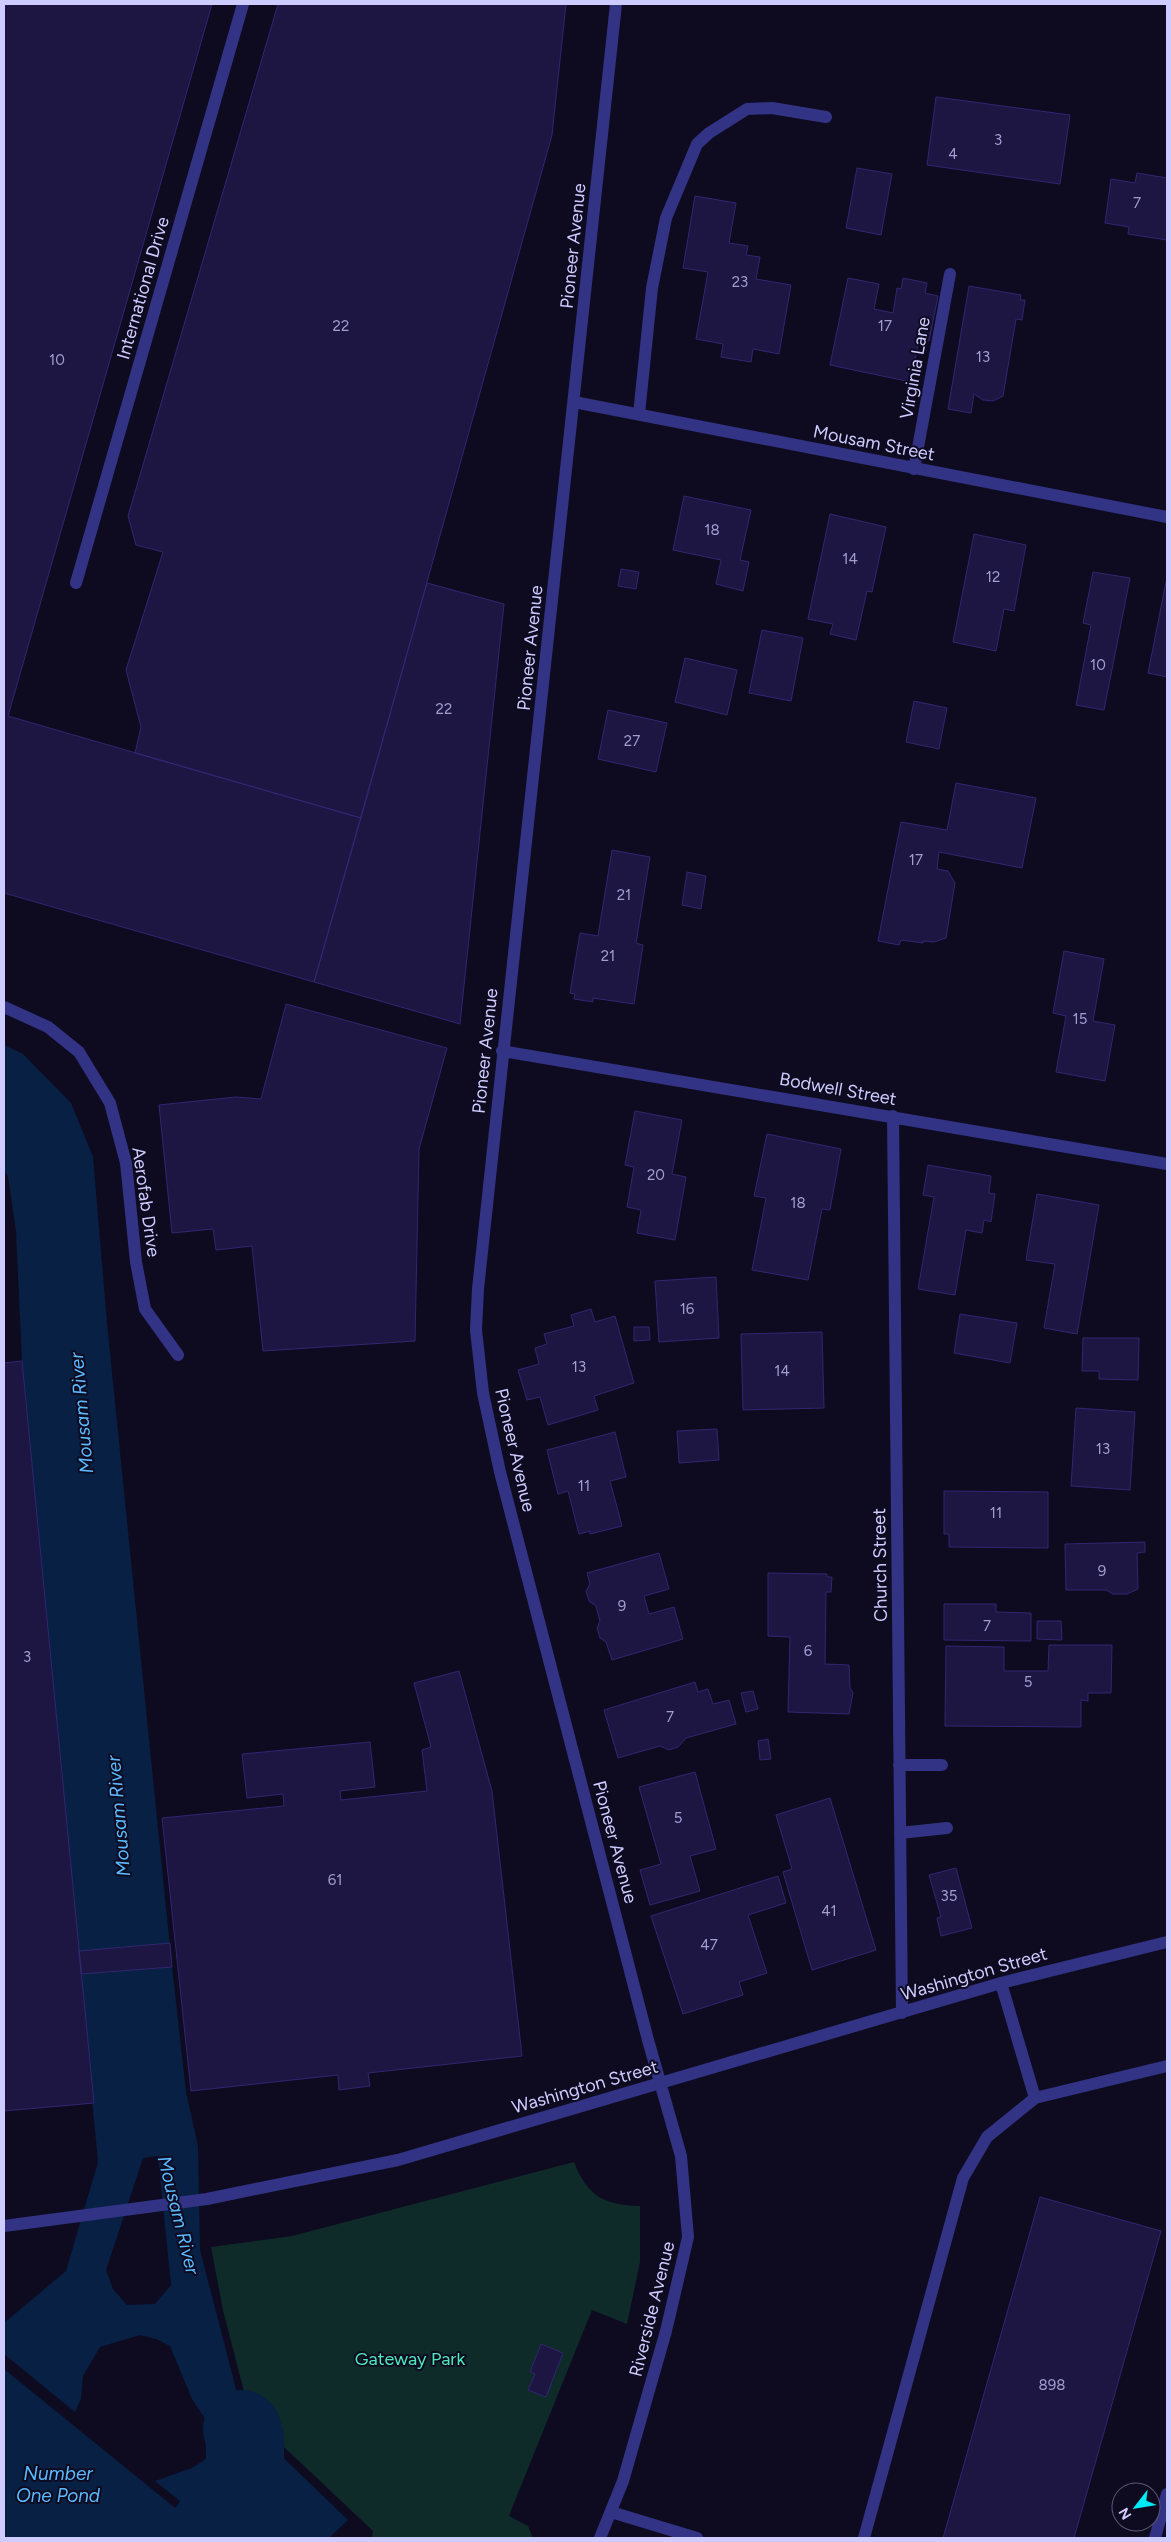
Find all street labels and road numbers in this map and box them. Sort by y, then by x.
street label: Pioneer Avenue [555,182,591,310]
street label: International Drive [112,214,174,362]
street label: Virginia Lane [895,315,935,421]
street label: Mousam Street [811,420,937,466]
street label: Pioneer Avenue [512,584,548,712]
street label: Pioneer Avenue [467,987,503,1115]
street label: Bodwell Street [778,1068,898,1110]
street label: Aerofab Drive [127,1146,165,1259]
street label: Pioneer Avenue [490,1386,540,1514]
street label: Church Street [868,1508,892,1622]
street label: Pioneer Avenue [588,1778,642,1906]
street label: Washington Street [898,1943,1050,2005]
street label: Washington Street [509,2056,661,2118]
street label: Riverside Avenue [625,2239,679,2379]

